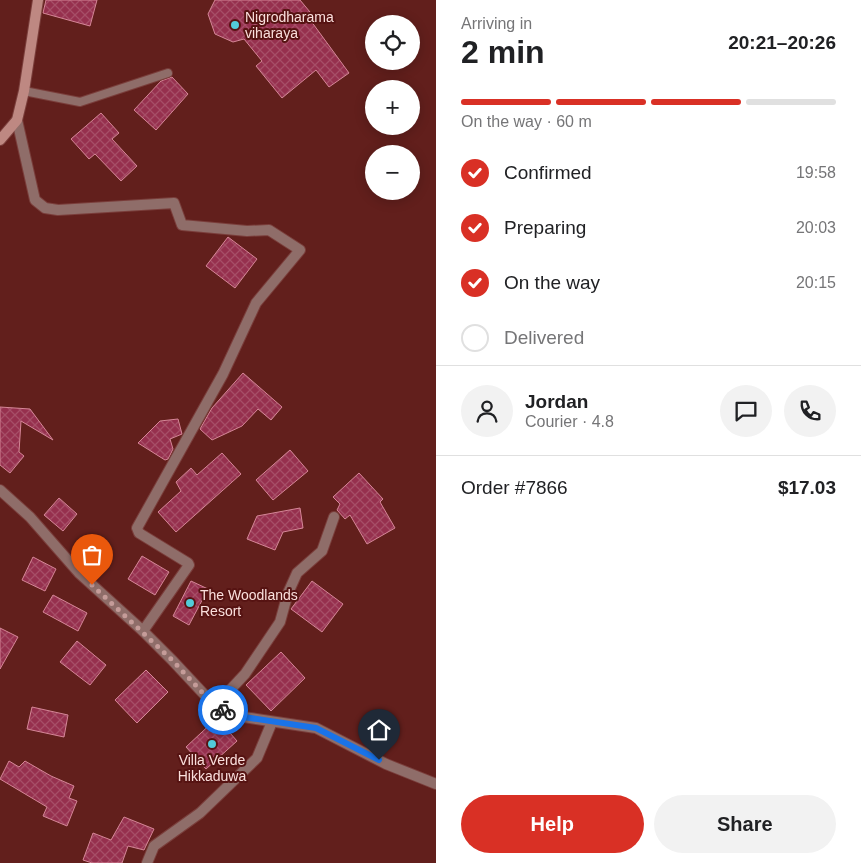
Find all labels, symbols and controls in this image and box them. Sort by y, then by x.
place label: Nigrodharama viharaya [245,9,334,41]
map controls [365,15,420,200]
button: locate [365,15,420,70]
text: Arriving in [461,15,532,32]
marker: Nigrodharama viharaya [229,19,241,31]
text: 20:21–20:26 [728,32,836,53]
text: 2 min [461,34,545,70]
button: + [365,80,420,135]
text: On the way · 60 m [461,113,592,130]
button: − [365,145,420,200]
icon: check [461,159,489,187]
text: Confirmed [504,162,592,183]
text: 19:58 [796,164,836,181]
icon: check [461,214,489,242]
text: Preparing [504,217,586,238]
text: 20:03 [796,219,836,236]
icon: check [461,269,489,297]
text: On the way [504,272,600,293]
text: 20:15 [796,274,836,291]
text: Delivered [504,327,584,348]
button: person [461,385,513,437]
button: chat [720,385,772,437]
button: phone [784,385,836,437]
text: Jordan [525,391,588,412]
text: Courier · 4.8 [525,413,614,430]
text: Order #7866 [461,477,568,498]
text: $17.03 [778,477,836,498]
pin [71,534,113,585]
icon: bag [78,541,106,569]
place label: The Woodlands Resort [200,587,298,619]
marker: The Woodlands Resort [184,597,196,609]
courier [198,685,248,735]
icon: bike [209,696,237,724]
pin [358,709,400,760]
icon: home [365,716,393,744]
marker: Villa Verde Hikkaduwa [206,738,218,750]
place label: Villa Verde Hikkaduwa [178,752,246,784]
button: Help [461,795,644,853]
button: Share [654,795,836,853]

